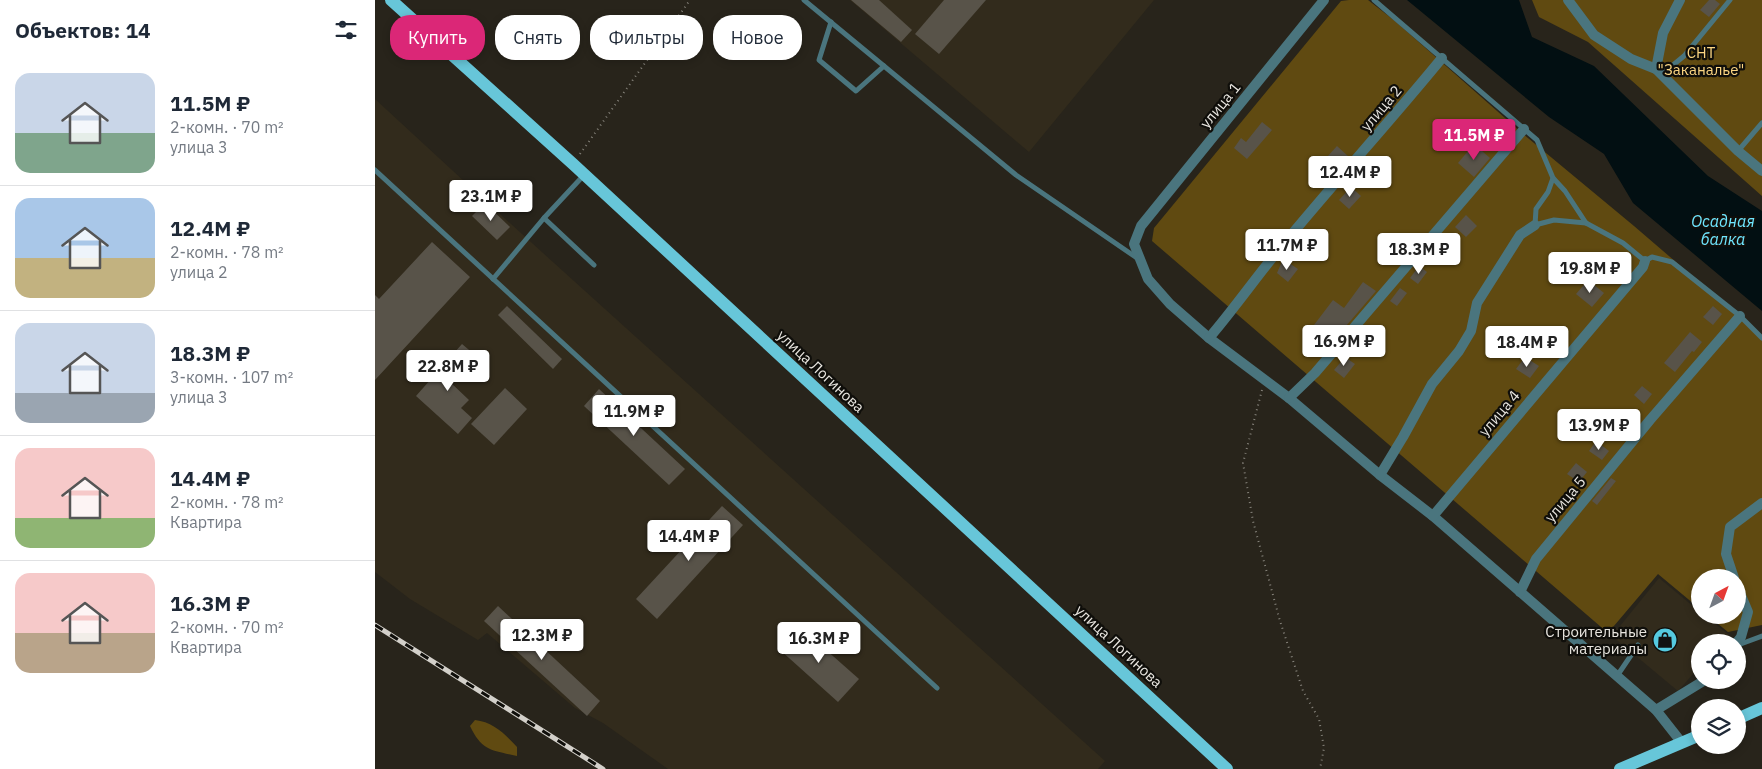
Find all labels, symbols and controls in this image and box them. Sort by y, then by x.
chip: Купить [390,15,485,60]
chip: Снять [495,15,580,60]
chip: Фильтры [590,15,703,60]
chip: Новое [713,15,802,60]
text: Объектов: 14 [15,16,151,44]
icon: filters [332,16,360,44]
park label: СНТ "Заканалье" [1658,43,1744,79]
street label: улица 1 [1196,78,1244,132]
street label: улица 2 [1356,81,1406,135]
text: 11.5M ₽ [170,89,250,117]
icon: home [55,93,115,153]
text: 2-комн. · 70 m² [170,117,284,137]
pin: 11.5M ₽ [1428,119,1520,161]
text: 11.5M ₽ [1443,125,1505,145]
text: улица 3 [170,137,228,157]
pin: 12.4M ₽ [1304,156,1396,198]
text: 12.4M ₽ [1319,162,1381,182]
pin: 23.1M ₽ [445,180,537,222]
text: 23.1M ₽ [460,186,522,206]
water label: Осадная балка [1691,211,1755,249]
text: 12.4M ₽ [170,214,250,242]
icon: home [55,218,115,278]
pin: 11.7M ₽ [1241,228,1333,271]
pin: 18.3M ₽ [1373,232,1465,275]
text: 11.7M ₽ [1256,235,1318,255]
text: 18.3M ₽ [1388,239,1450,259]
text: 2-комн. · 78 m² [170,242,284,262]
pin: 19.8M ₽ [1544,252,1636,294]
text: 19.8M ₽ [1559,258,1621,278]
text: улица 2 [170,262,228,282]
pin: 16.9M ₽ [1298,324,1390,367]
street label: улица Логинова [773,326,869,416]
pin: 18.4M ₽ [1481,326,1573,368]
text: 16.9M ₽ [1313,331,1375,351]
text: 18.4M ₽ [1496,332,1558,352]
text: 18.3M ₽ [170,339,250,367]
icon: home [55,343,115,403]
pin: 22.8M ₽ [402,350,494,392]
text: 22.8M ₽ [417,356,479,376]
text: 3-комн. · 107 m² [170,367,293,387]
street label: улица 4 [1474,386,1524,440]
text: улица 3 [170,387,228,407]
pin: 11.9M ₽ [588,394,680,437]
text: 11.9M ₽ [603,401,665,421]
pin: 13.9M ₽ [1553,408,1645,451]
text: 13.9M ₽ [1568,415,1630,435]
text: 14.4M ₽ [170,464,250,492]
icon: home [55,468,115,528]
street label: улица 5 [1540,472,1590,526]
text: 2-комн. · 78 m² [170,492,284,512]
text: Квартира [170,512,242,532]
pin: 14.4M ₽ [643,520,735,562]
text: 14.4M ₽ [658,526,720,546]
north arrow [1691,569,1746,624]
map controls [1691,569,1746,754]
text: 16.3M ₽ [170,589,250,617]
icon: home [55,593,115,653]
street label: улица Логинова [1071,601,1167,691]
text: 2-комн. · 70 m² [170,617,284,637]
pin: 12.3M ₽ [496,618,588,661]
pin: 16.3M ₽ [773,622,865,664]
place label: Строительные материалы [1545,622,1647,658]
text: 12.3M ₽ [511,625,573,645]
shop icon: Строительные материалы [1652,627,1678,653]
text: 16.3M ₽ [788,628,850,648]
button: locate [1691,634,1746,689]
text: Квартира [170,637,242,657]
button: layers [1691,699,1746,754]

